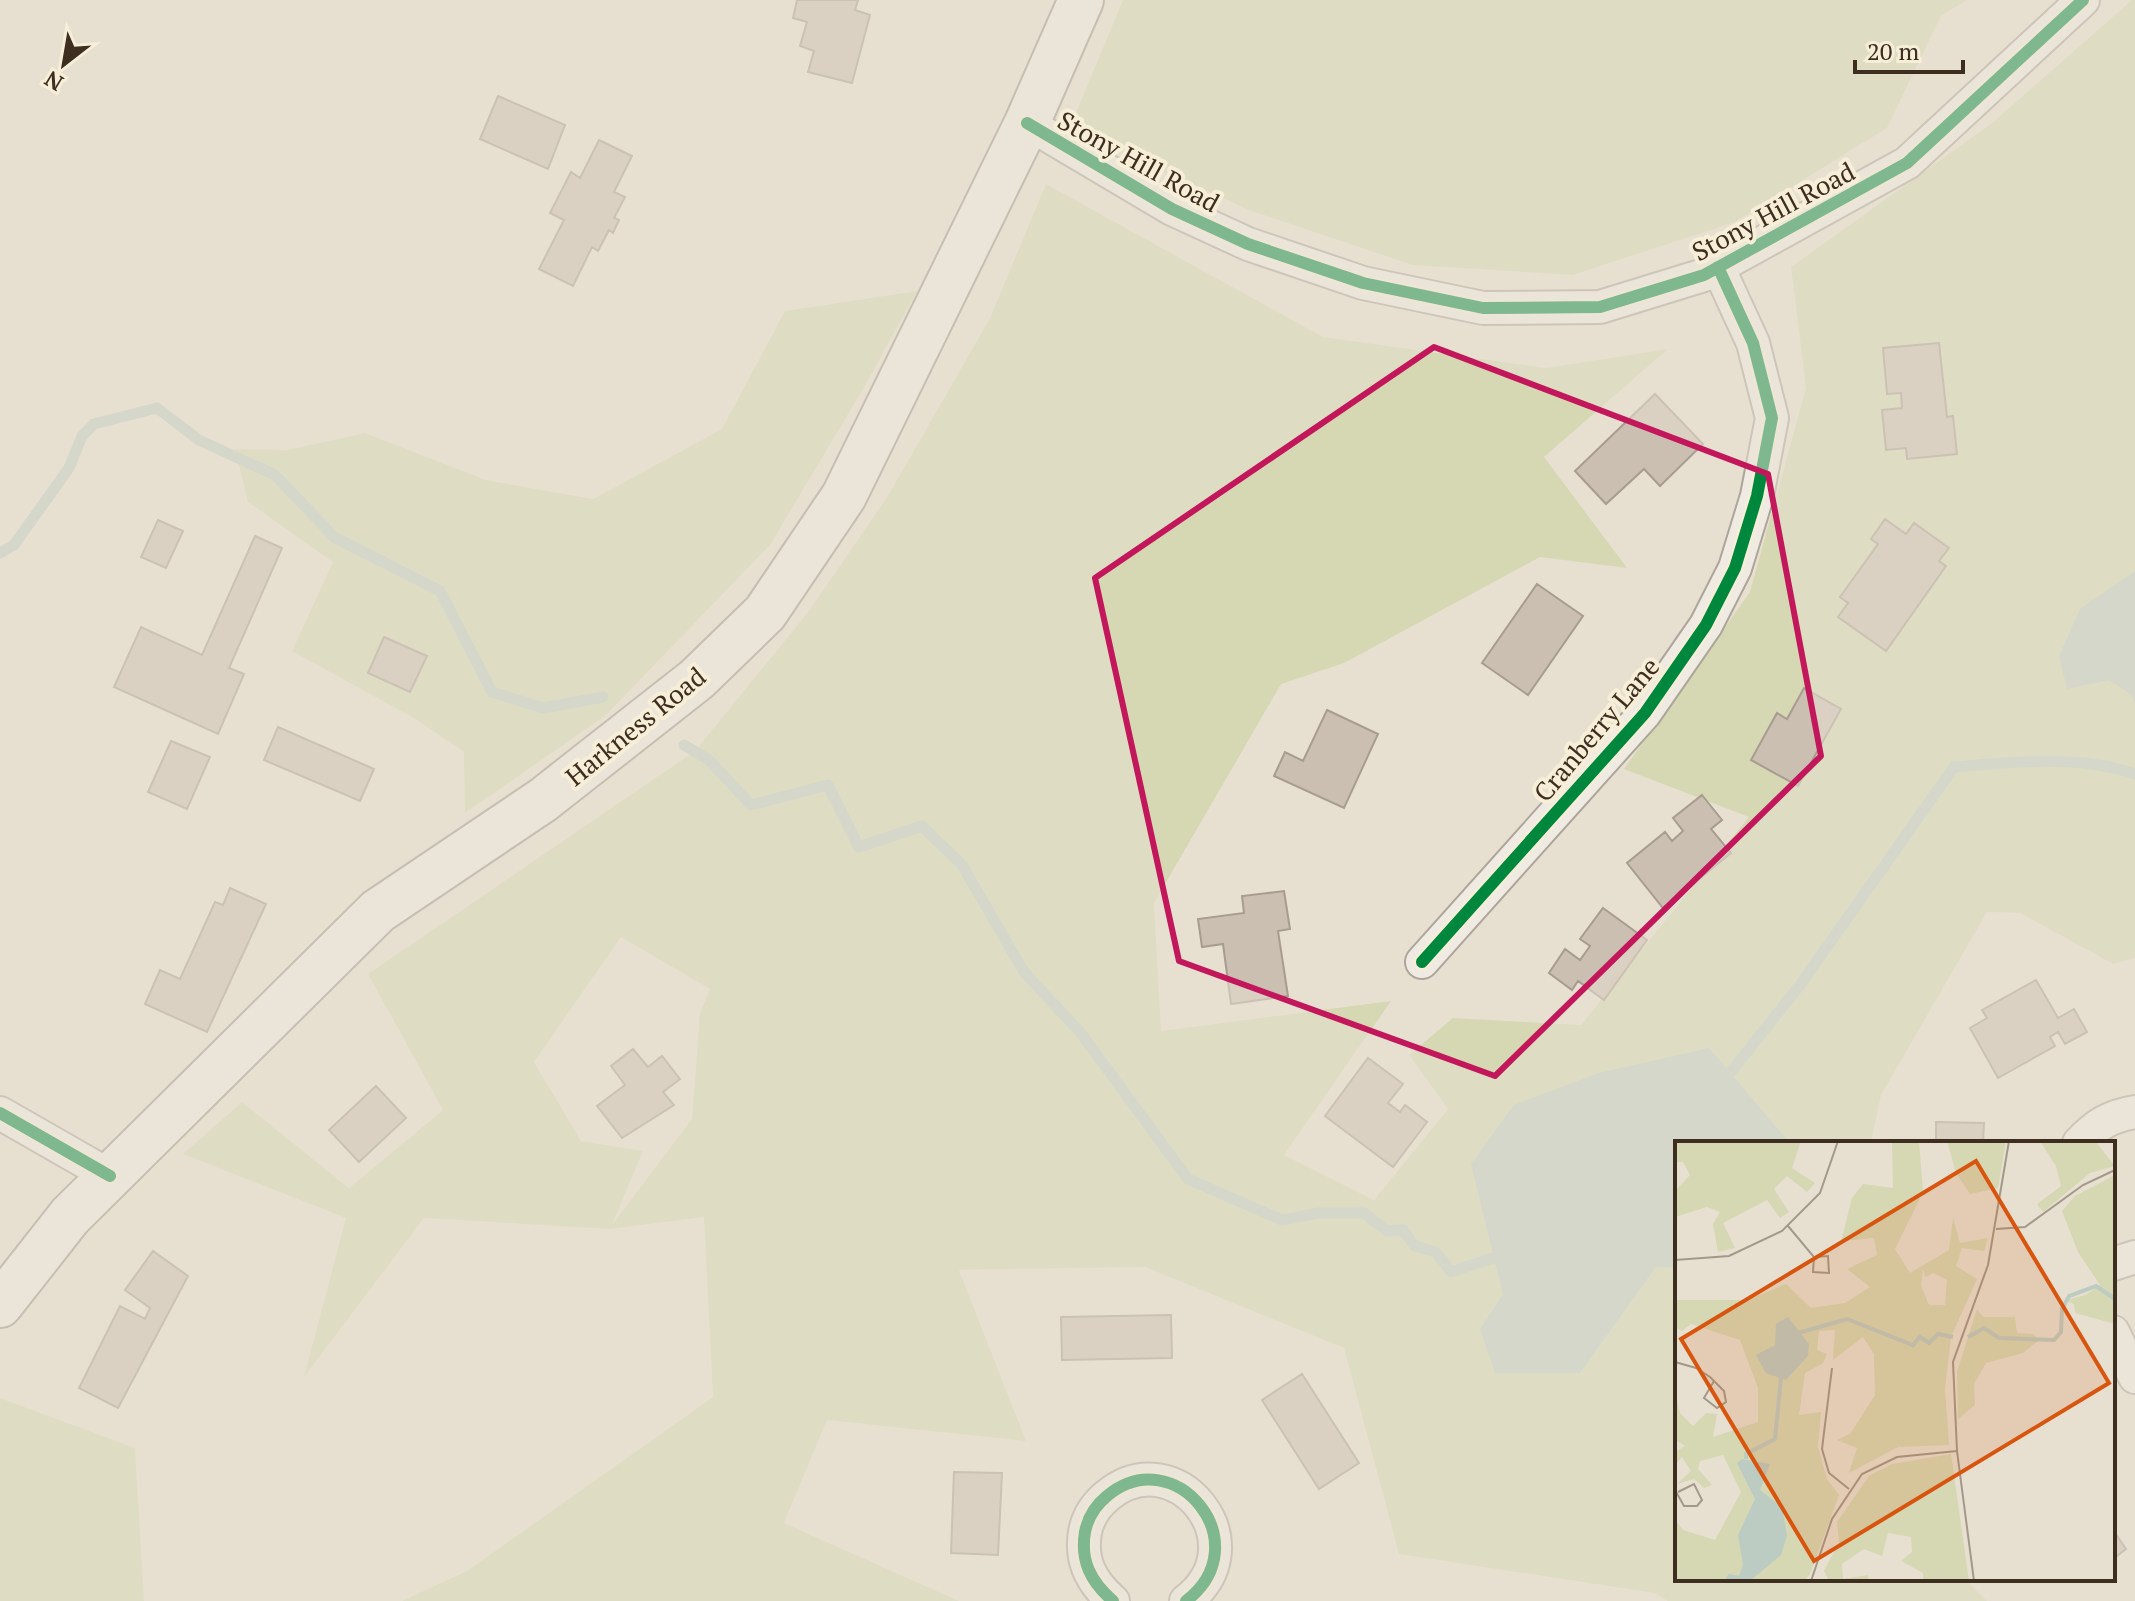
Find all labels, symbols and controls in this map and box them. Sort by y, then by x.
north arrow [24,24,104,104]
scale bar [1855,24,1963,74]
text: 20 m [1867,35,1919,67]
text: N [39,65,68,98]
street label: Stony Hill Road [1052,103,1226,219]
street label: Stony Hill Road [1686,154,1860,268]
street label: Cranberry Lane [1526,650,1666,808]
street label: Harkness Road [558,659,712,793]
inset map [1675,1141,2115,1581]

